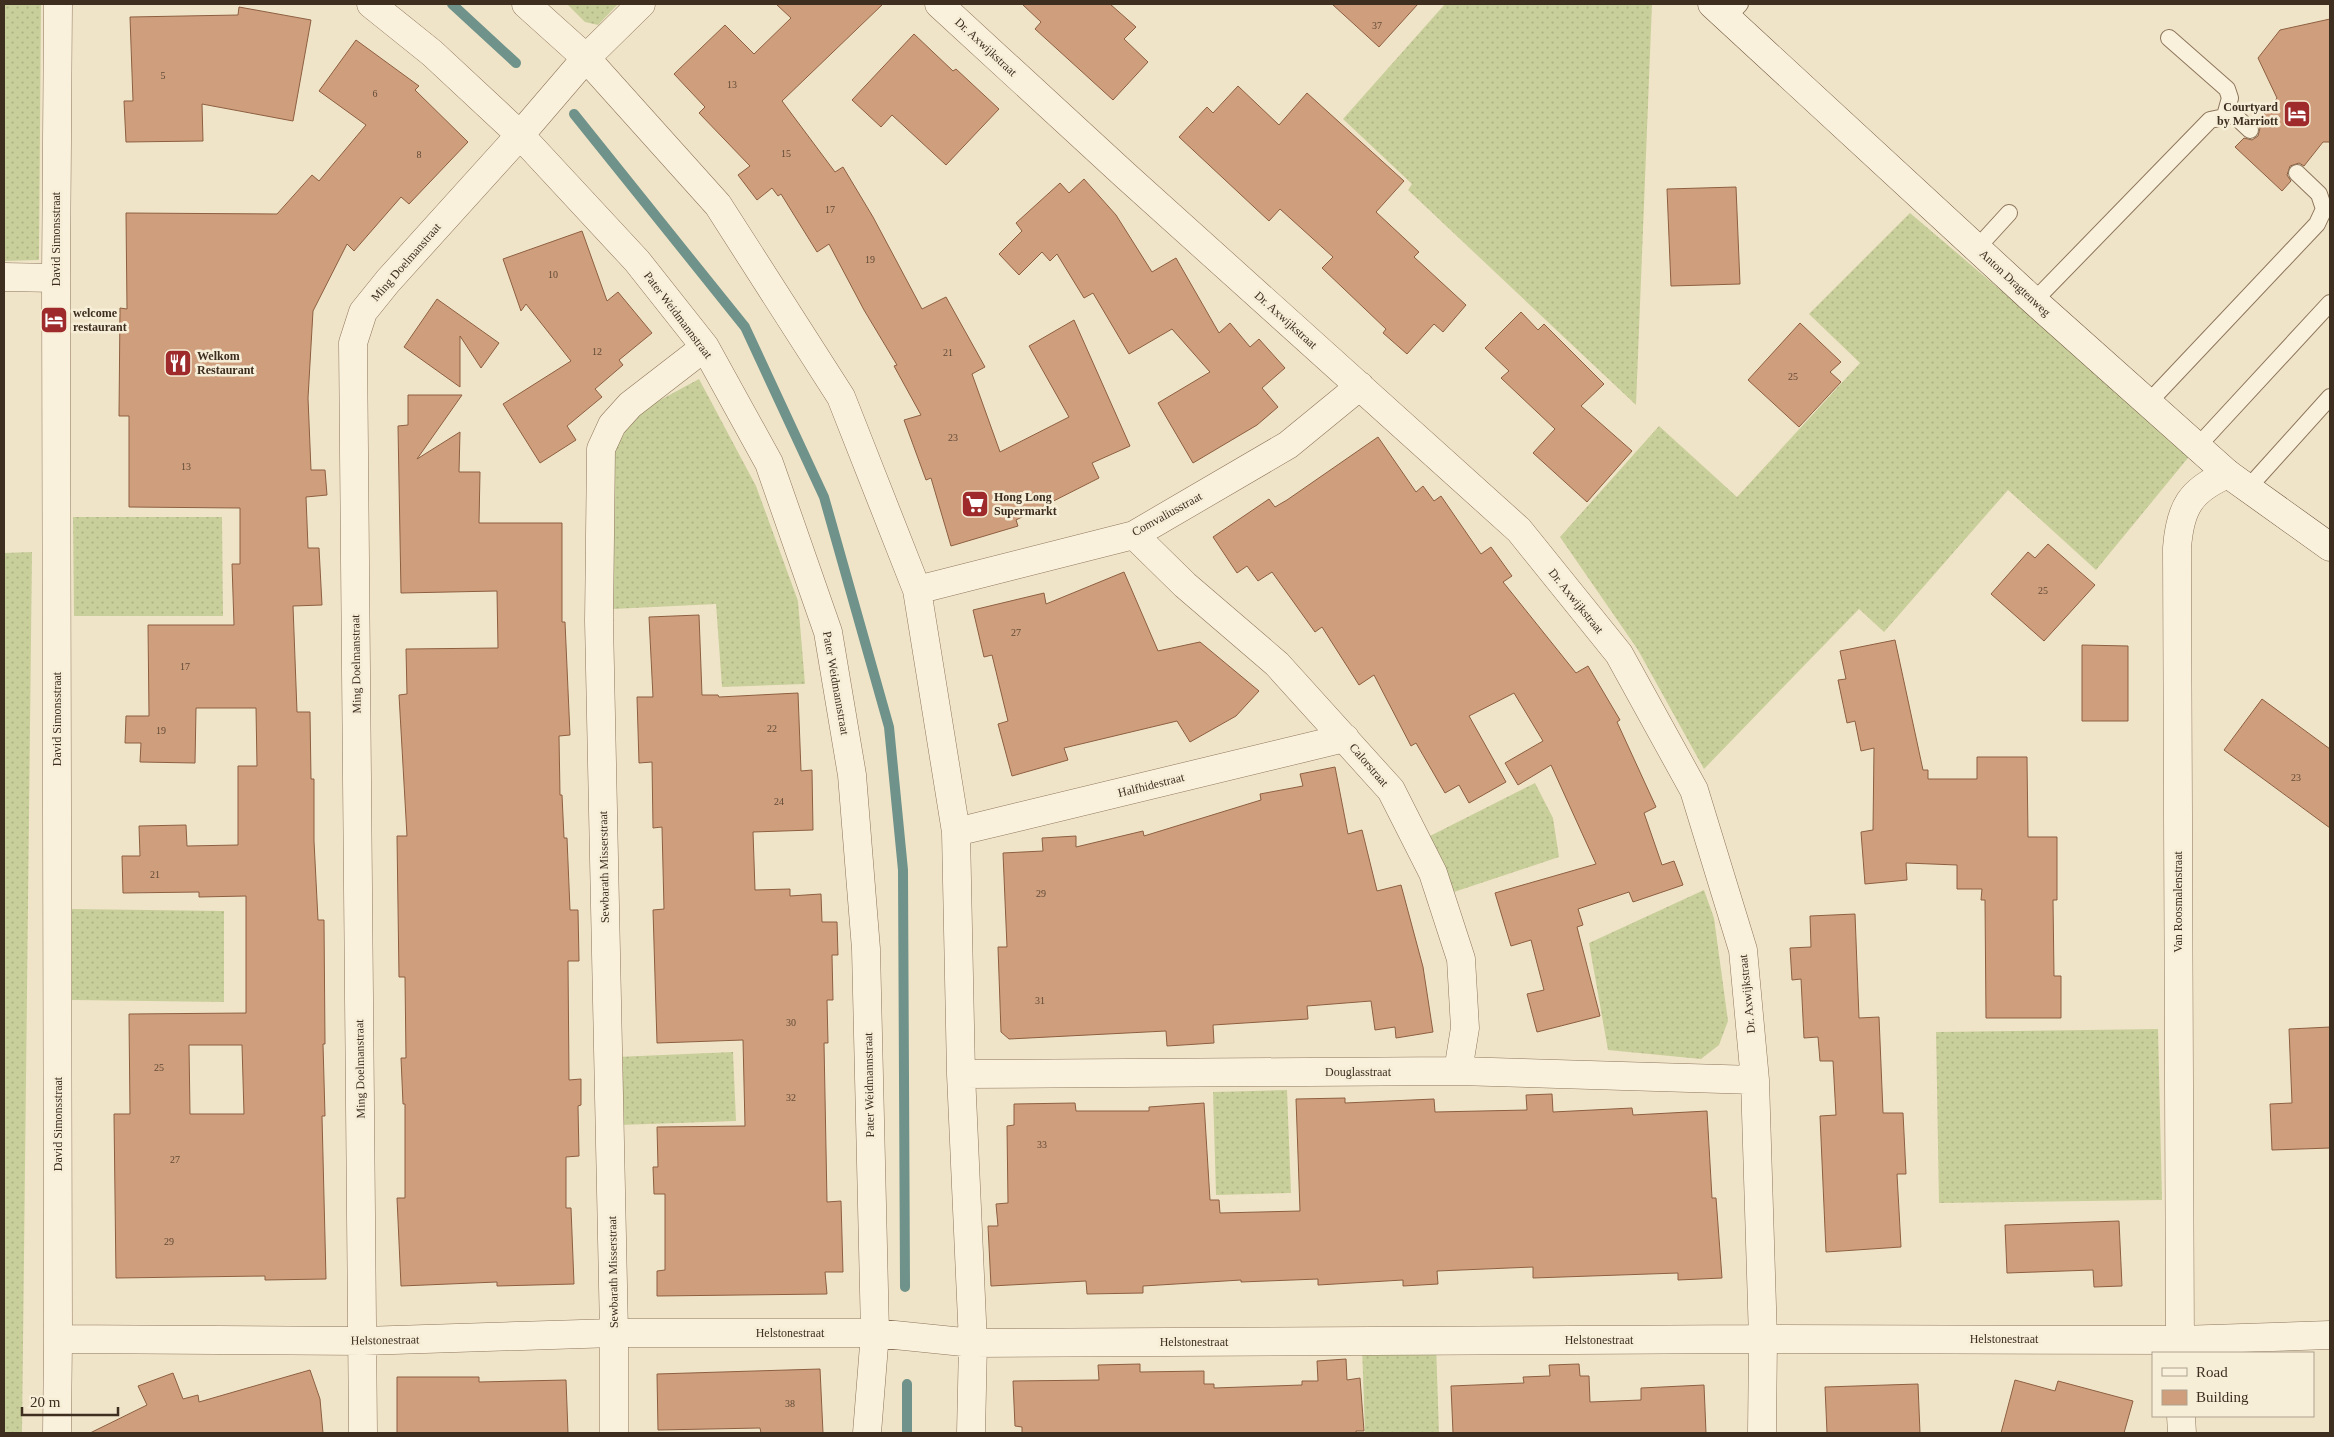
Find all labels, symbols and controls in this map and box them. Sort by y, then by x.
street label: Dr. Axwijkstraat [952,15,1020,80]
house number: 37 [1372,20,1382,31]
house number: 5 [161,70,166,81]
house number: 13 [727,79,737,90]
house number: 6 [373,88,378,99]
hotel icon: Courtyard by Marriott [2282,99,2312,129]
place label: Courtyard by Marriott [2217,100,2278,128]
house number: 15 [781,148,791,159]
house number: 8 [417,149,422,160]
street label: David Simonsstraat [49,191,63,286]
house number: 17 [825,204,835,215]
street label: Ming Doelmanstraat [368,220,444,304]
street label: Anton Dragtenweg [1977,247,2053,319]
house number: 19 [865,254,875,265]
house number: 10 [548,269,558,280]
street label: Pater Weidmannstraat [641,269,716,362]
street label: Dr. Axwijkstraat [1252,288,1321,352]
hotel icon: welcome restaurant [39,305,69,335]
place label: welcome restaurant [73,306,127,334]
house number: 12 [592,346,602,357]
house number: 21 [943,347,953,358]
restaurant icon: Welkom Restaurant [163,348,193,378]
place label: Welkom Restaurant [197,349,254,377]
house number: 25 [1788,371,1798,382]
house number: 23 [948,432,958,443]
house number: 13 [181,461,191,472]
supermarket icon: Hong Long Supermarkt [960,489,990,519]
street label: Comvaliusstraat [1129,489,1205,539]
place label: Hong Long Supermarkt [994,490,1057,518]
street label: Dr. Axwijkstraat [1546,566,1607,637]
house number: 25 [2038,585,2048,596]
street label: Ming Doelmanstraat [348,614,364,714]
house number: 27 [1011,627,1021,638]
street label: Pater Weidmannstraat [820,630,852,737]
house number: 17 [180,661,190,672]
street label: David Simonsstraat [50,671,64,766]
house number: 22 [767,723,777,734]
house number: 19 [156,725,166,736]
street label: Calorstraat [1346,741,1392,790]
street label: Halfhidestraat [1116,770,1186,800]
house number: 23 [2291,772,2301,783]
house number: 24 [774,796,784,807]
street label: Sewbarath Misserstraat [596,810,612,923]
street label: Van Roosmalenstraat [2171,851,2185,953]
house number: 21 [150,869,160,880]
house number: 29 [1036,888,1046,899]
street label: Dr. Axwijkstraat [1736,953,1758,1034]
house number: 31 [1035,995,1045,1006]
house number: 30 [786,1017,796,1028]
street label: Ming Doelmanstraat [352,1019,368,1119]
street label: Pater Weidmannstraat [861,1032,877,1138]
house number: 25 [154,1062,164,1073]
street label: Douglasstraat [1325,1065,1392,1079]
street label: David Simonsstraat [51,1076,65,1171]
house number: 32 [786,1092,796,1103]
house number: 33 [1037,1139,1047,1150]
house number: 27 [170,1154,180,1165]
street label: Sewbarath Misserstraat [605,1215,621,1328]
house number: 29 [164,1236,174,1247]
street label: Helstonestraat [756,1326,825,1340]
street label: Helstonestraat [351,1332,420,1348]
street label: Helstonestraat [1970,1332,2039,1346]
street label: Helstonestraat [1565,1333,1634,1347]
street label: Helstonestraat [1160,1335,1229,1349]
legend [2152,1352,2314,1417]
text: Road [2196,1364,2228,1380]
scale bar [22,1384,119,1416]
text: Building [2196,1389,2249,1405]
text: 20 m [30,1394,61,1410]
house number: 38 [785,1398,795,1409]

